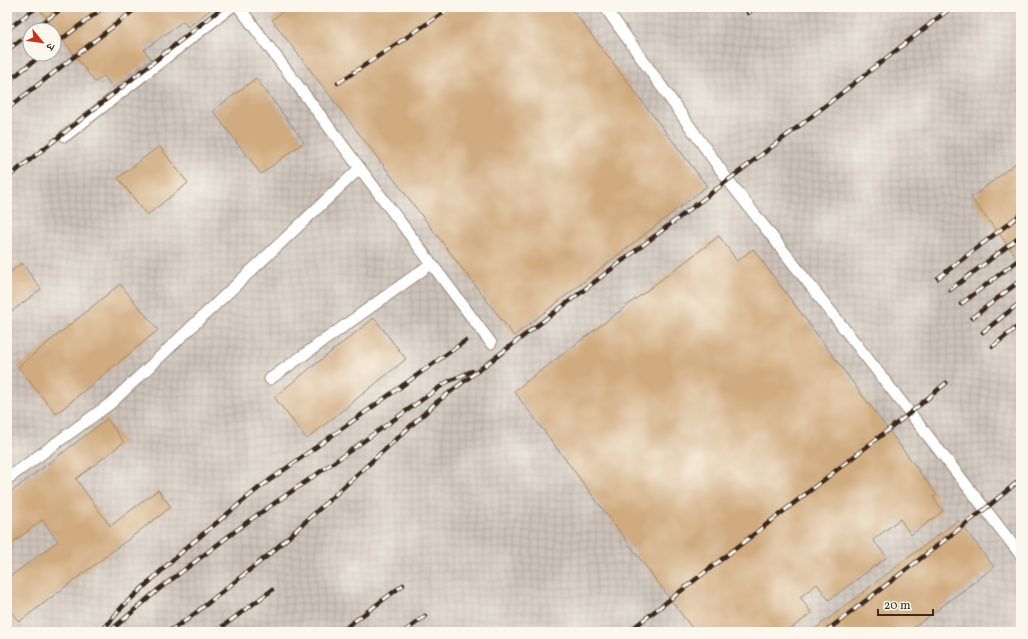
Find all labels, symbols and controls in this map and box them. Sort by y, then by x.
north arrow [22,22,62,62]
text: उ [41,39,58,53]
scale bar [878,591,933,617]
text: 20 m [884,598,911,614]

